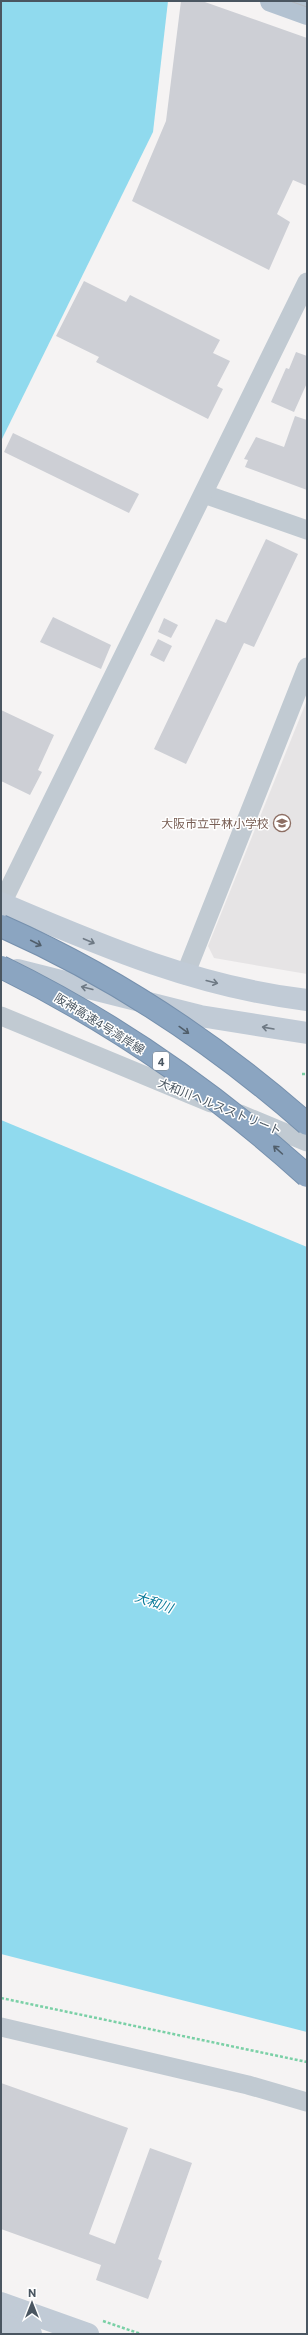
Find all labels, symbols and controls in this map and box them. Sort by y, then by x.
school or university icon: 大阪市立平林小学校 [272,813,292,833]
place label: 大阪市立平林小学校 [161,816,269,830]
one-way arrow [83,937,95,945]
one-way arrow [30,940,42,947]
one-way arrow [205,978,218,986]
one-way arrow [81,984,94,991]
street label: 阪神高速4号湾岸線 [53,990,147,1056]
one-way arrow [262,1024,275,1032]
one-way arrow [179,1026,190,1034]
road number: 4 [153,1052,169,1070]
street label: 大和川ヘルスストリート [156,1075,284,1137]
one-way arrow [273,1145,283,1154]
water label: 大和川 [133,1588,177,1617]
north arrow [12,2283,52,2323]
text: N [28,2286,36,2299]

